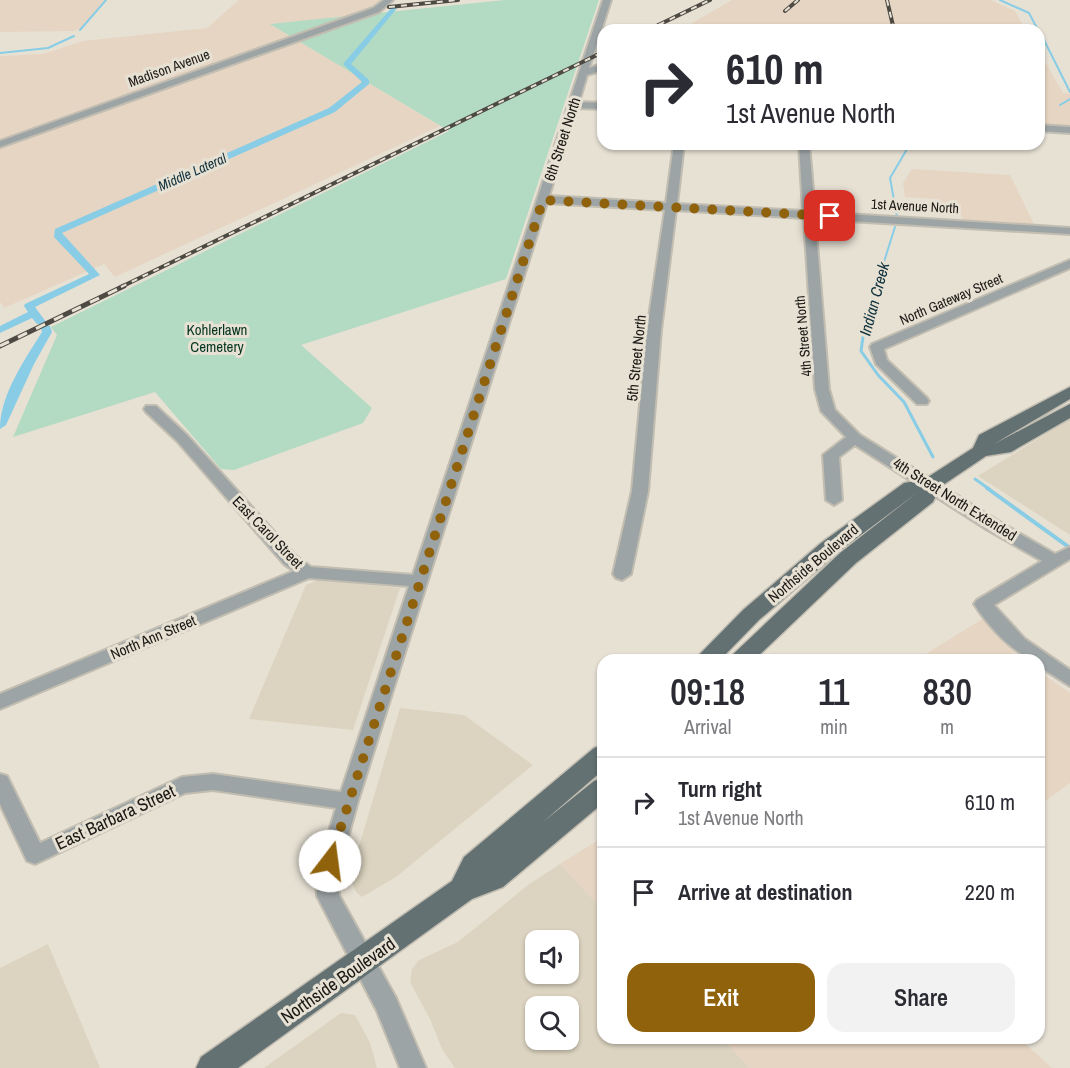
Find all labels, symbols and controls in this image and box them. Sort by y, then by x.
text: 610 m [726,41,824,97]
street label: Madison Avenue [126,45,212,91]
icon: right [627,48,705,126]
street label: 6th Street North [539,94,585,184]
text: 1st Avenue North [726,95,895,131]
water label: Middle Lateral [155,149,229,195]
pin [804,190,855,241]
street label: 1st Avenue North [871,195,959,217]
icon: arrive [813,199,846,232]
water label: Indian Creek [854,259,894,338]
street label: North Gateway Street [897,269,1005,329]
street label: 4th Street North [791,295,815,377]
street label: 5th Street North [621,314,651,402]
park label: Kohlerlawn Cemetery [187,319,247,357]
street label: 4th Street North Extended [889,452,1021,546]
street label: East Carol Street [228,491,308,573]
street label: Northside Boulevard [763,519,863,607]
street label: North Ann Street [107,609,199,664]
text: 09:18 [670,668,745,716]
text: 11 [818,668,849,716]
text: 830 [923,668,972,716]
text: Arrival [684,713,731,740]
text: min [820,713,848,740]
text: m [940,713,954,740]
text: Turn right [678,774,762,804]
street label: East Barbara Street [51,778,179,856]
icon: right [627,786,660,819]
text: 610 m [965,787,1015,817]
text: 1st Avenue North [678,804,804,831]
position arrow [298,829,362,893]
icon: arrive [627,876,660,909]
text: Arrive at destination [678,877,852,907]
text: 220 m [965,877,1015,907]
map controls [525,930,579,1050]
button: sound [525,930,579,984]
street label: Northside Boulevard [276,931,400,1029]
button: Exit [627,963,815,1032]
button: Share [827,963,1015,1032]
button: search [525,996,579,1050]

